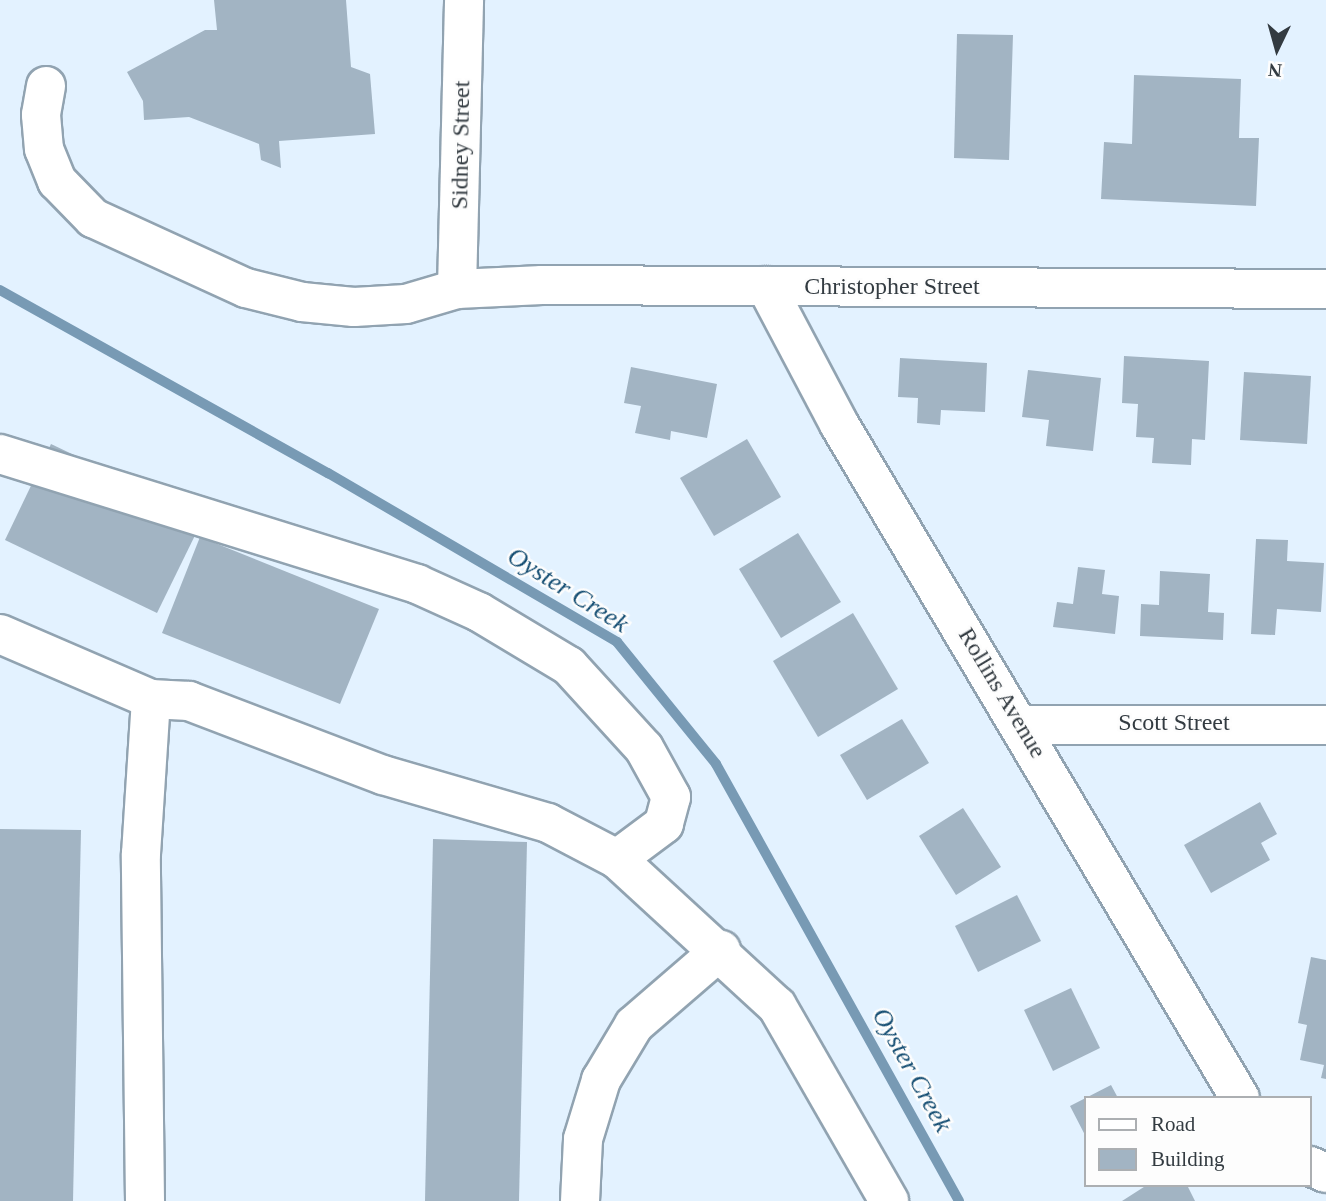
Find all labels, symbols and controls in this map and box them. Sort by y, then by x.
north arrow [1242,14,1312,84]
text: N [1267,59,1283,81]
street label: Sidney Street [445,80,477,210]
street label: Christopher Street [804,273,980,301]
water label: Oyster Creek [502,540,634,640]
street label: Rollins Avenue [951,622,1053,764]
street label: Scott Street [1118,709,1230,737]
water label: Oyster Creek [865,1003,959,1137]
legend [1084,1096,1312,1187]
text: Road [1151,1112,1195,1136]
text: Building [1151,1147,1225,1171]

